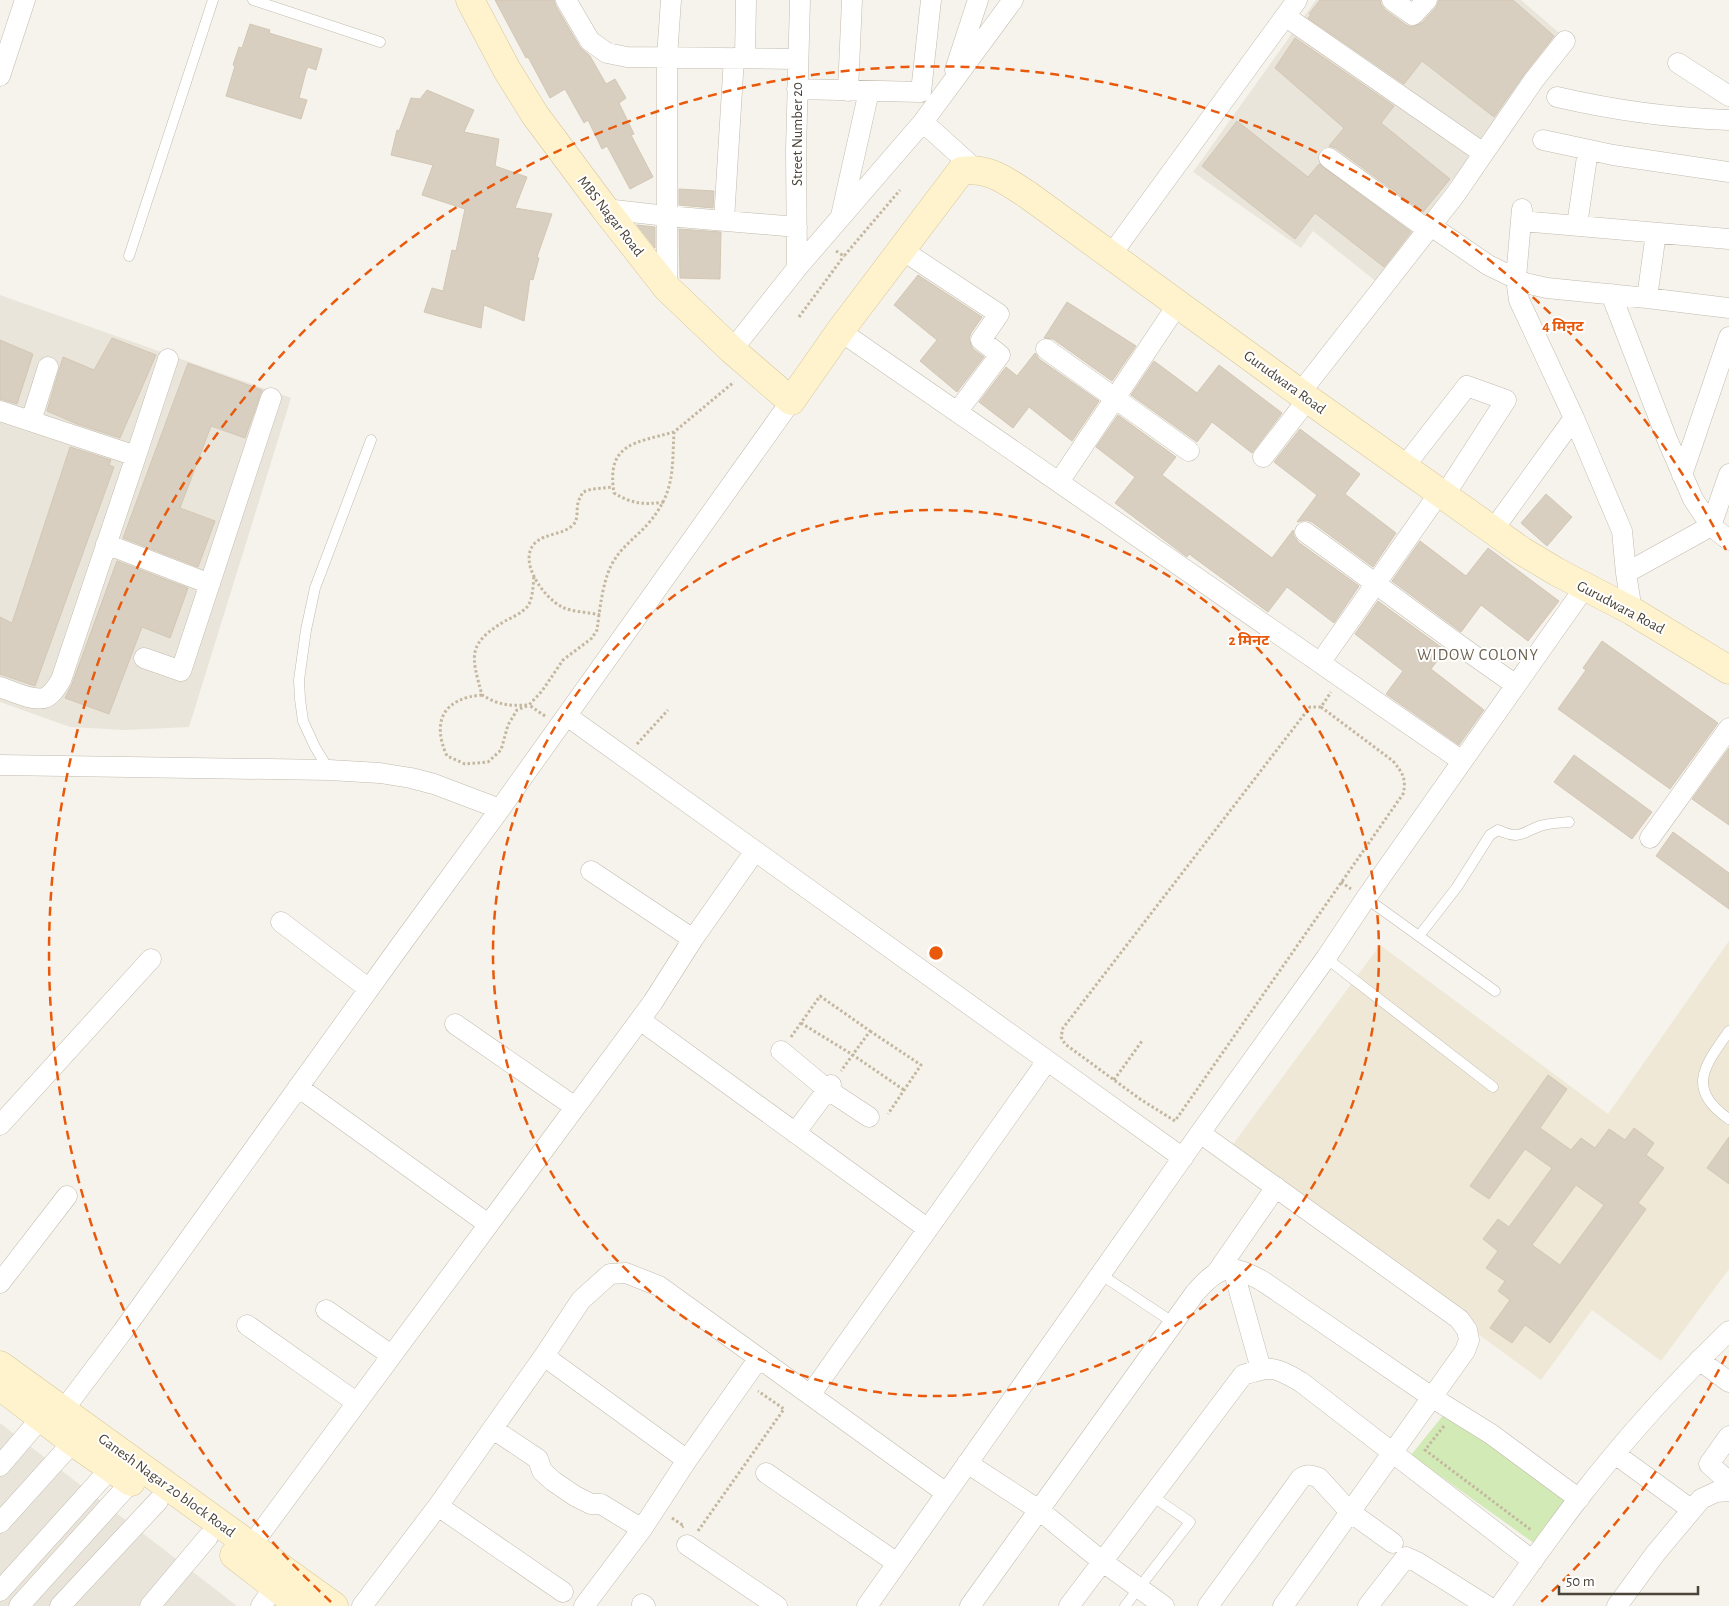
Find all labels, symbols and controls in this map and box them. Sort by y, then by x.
street label: Street Number 20 [790,82,805,186]
street label: MBS Nagar Road [575,173,647,259]
text: 4 मिनट [1542,318,1585,334]
street label: Gurudwara Road [1241,348,1329,417]
street label: Gurudwara Road [1574,578,1667,637]
text: 2 मिनट [1229,632,1270,648]
district label: WIDOW COLONY [1417,647,1539,663]
centre of rings [927,944,945,962]
street label: Ganesh Nagar 20 block Road [96,1431,238,1540]
scale bar [1559,1564,1698,1596]
text: 50 m [1566,1574,1595,1589]

